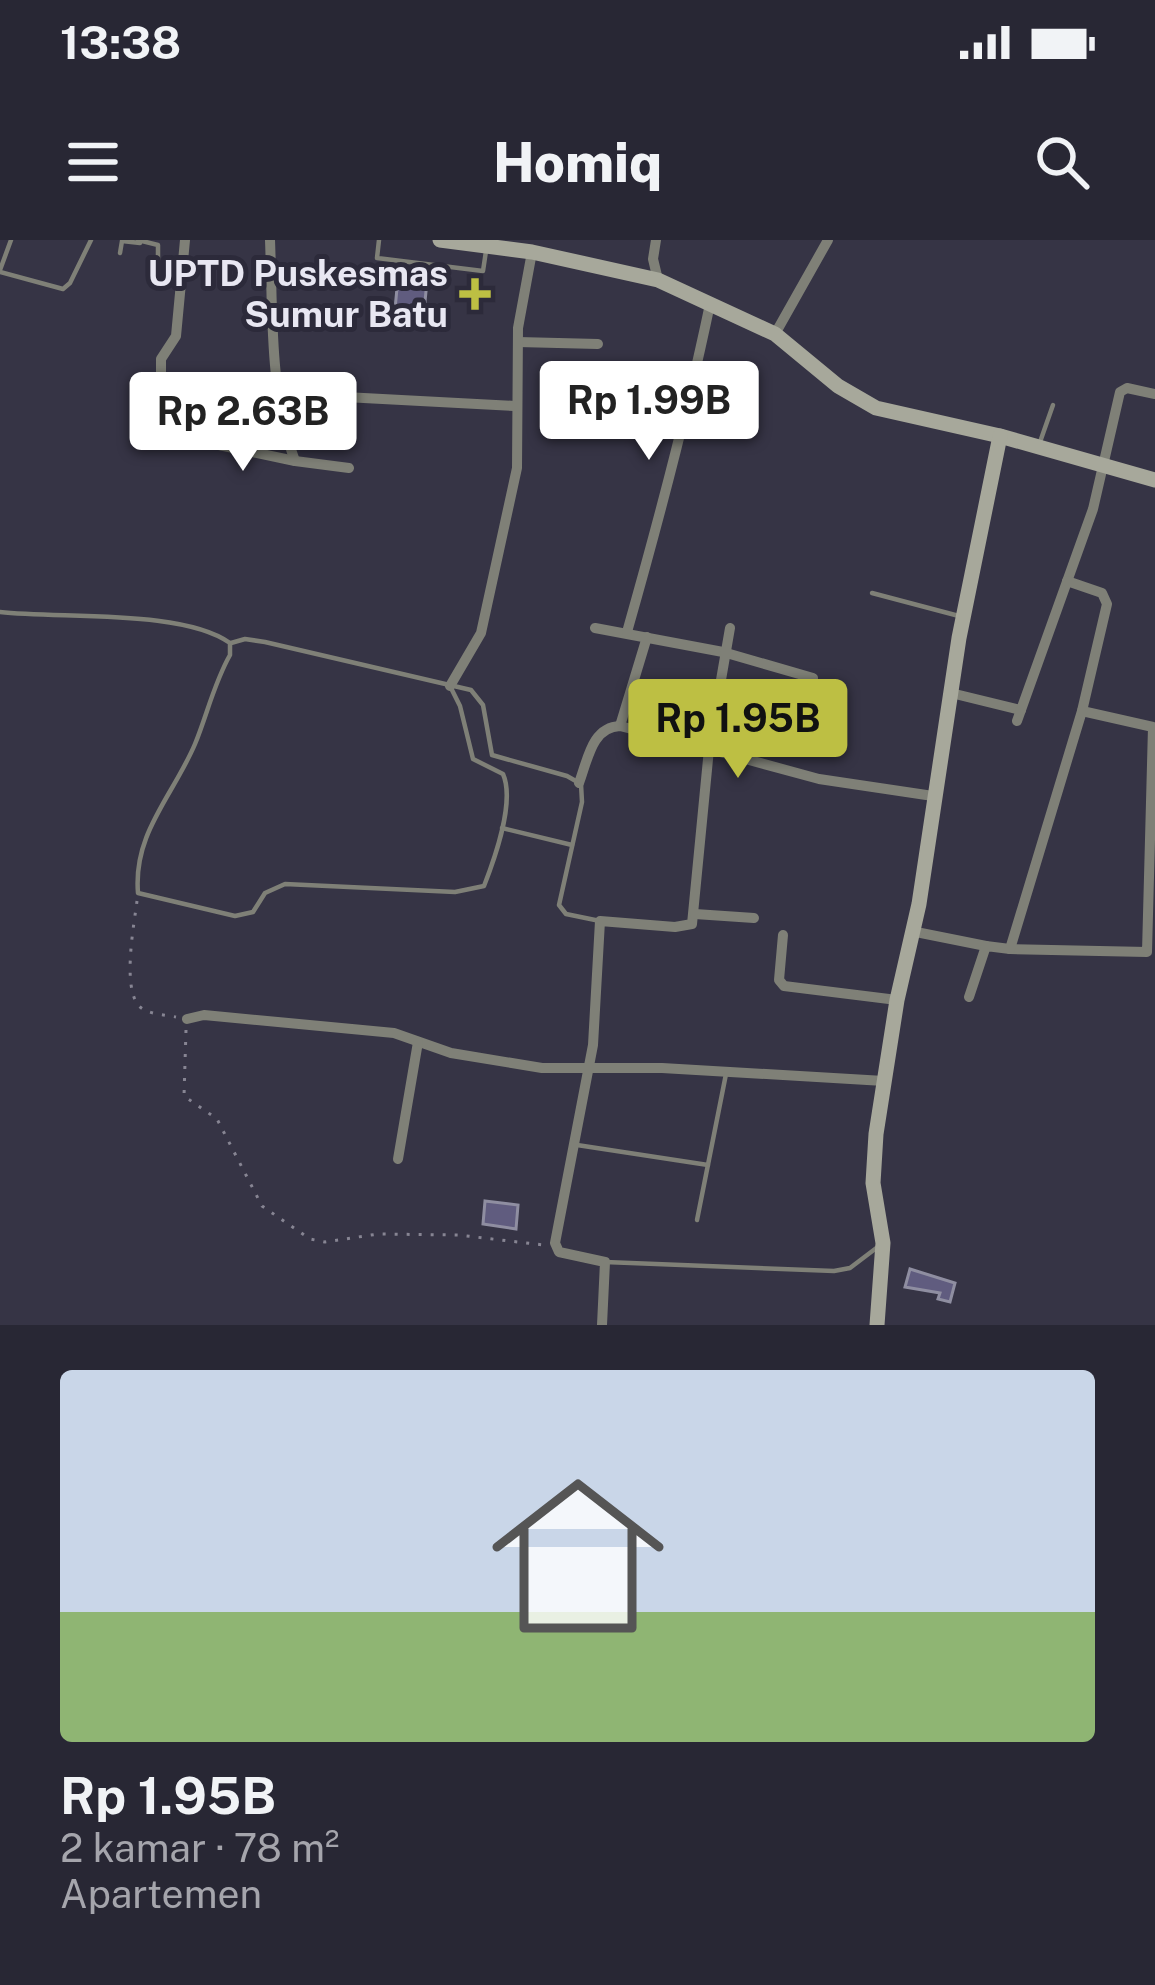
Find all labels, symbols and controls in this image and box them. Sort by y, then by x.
text: 13:38 [60,16,181,69]
icon: menu [60,129,126,195]
icon: search [1029,129,1095,195]
text: Homiq [493,131,662,194]
place label: UPTD Puskesmas Sumur Batu [148,252,448,335]
marker: UPTD Puskesmas Sumur Batu [459,278,491,310]
pin: Rp 1.99B [525,361,773,463]
pin: Rp 2.63B [119,372,367,474]
text: Rp 1.99B [567,377,731,423]
text: Rp 2.63B [157,388,329,434]
pin: Rp 1.95B [614,679,862,781]
text: Rp 1.95B [655,695,821,741]
icon: home [470,1448,686,1664]
text: Rp 1.95B [60,1766,276,1825]
text: 2 kamar · 78 m² [60,1825,339,1871]
text: Apartemen [60,1871,262,1917]

